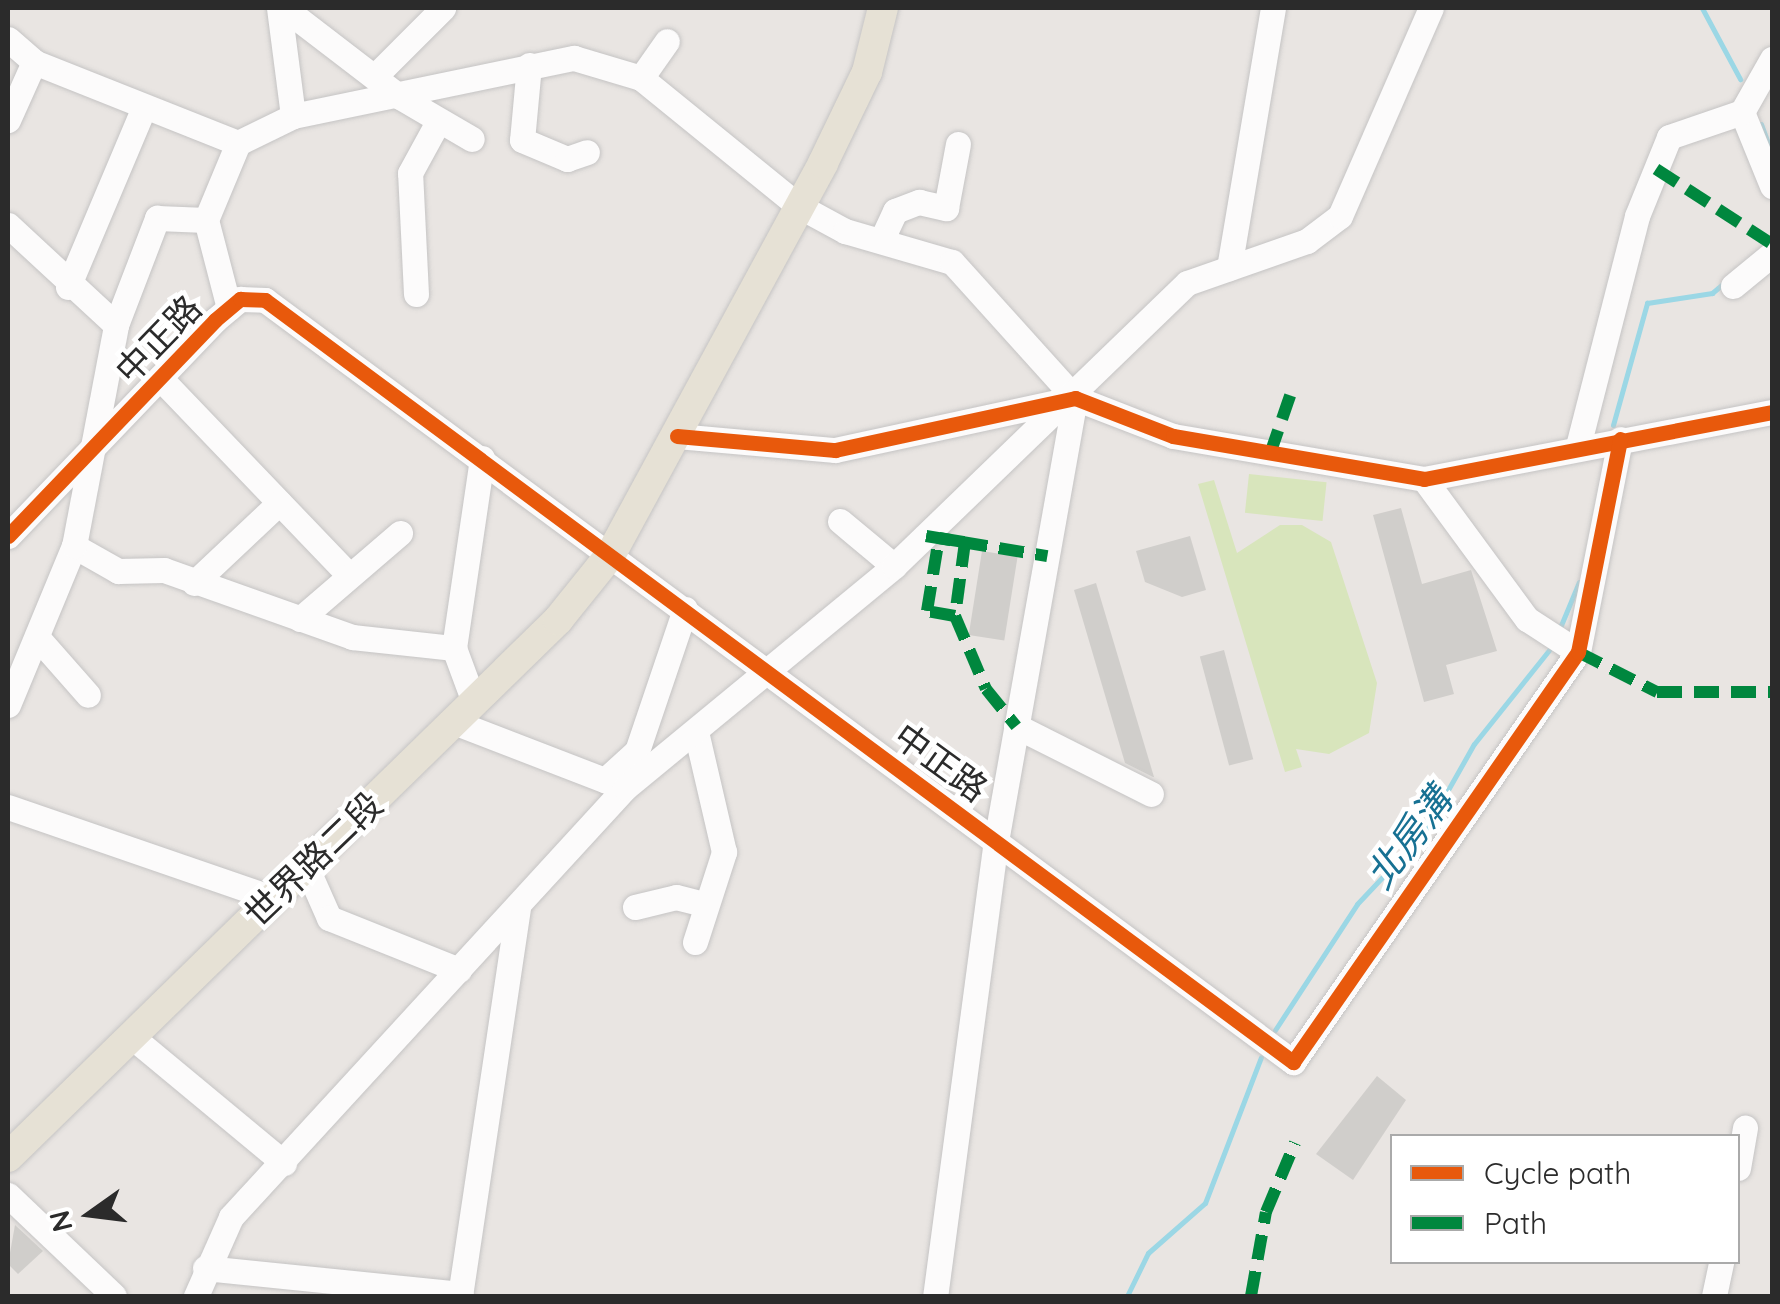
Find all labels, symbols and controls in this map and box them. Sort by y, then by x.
street label: 中正路 [106,287,210,391]
street label: 中正路 [886,714,996,810]
water label: 北房溝 [1356,779,1462,897]
street label: 世界路二段 [235,783,391,935]
legend [1390,1134,1740,1264]
text: Cycle path [1484,1154,1631,1192]
north arrow [40,1164,140,1264]
text: Path [1484,1204,1547,1242]
text: N [41,1207,80,1236]

